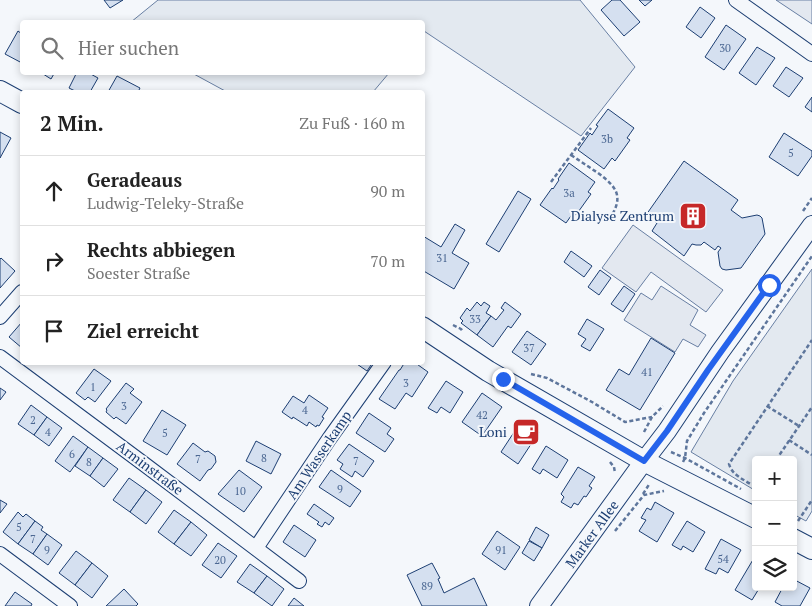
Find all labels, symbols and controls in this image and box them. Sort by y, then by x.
search box [20,20,425,75]
icon: search [38,34,66,62]
text: Hier suchen [78,35,179,60]
house number: 30 [719,41,731,55]
text: 2 Min. [40,109,104,137]
text: Zu Fuß · 160 m [299,112,405,134]
house number: 3b [601,132,613,146]
house number: 5 [788,146,794,160]
text: Geradeaus [87,167,182,192]
icon: ahead [40,177,68,205]
text: 90 m [370,180,405,202]
house number: 3a [563,186,575,200]
text: Ludwig-Teleky-Straße [87,192,244,214]
building icon: Dialyse Zentrum [678,201,708,231]
place label: Dialyse Zentrum [571,206,674,225]
text: Rechts abbiegen [87,237,235,262]
icon: right [40,247,68,275]
text: 70 m [370,250,405,272]
house number: 31 [436,251,448,265]
text: Soester Straße [87,262,190,284]
route start [758,274,781,297]
house number: 33 [469,312,481,326]
icon: arrive [40,317,68,345]
text: Ziel erreicht [87,318,199,343]
house number: 37 [523,341,535,355]
house number: 41 [641,365,653,379]
route end [492,368,515,391]
house number: 3 [403,376,409,390]
house number: 1 [90,380,96,394]
house number: 3 [121,399,127,413]
house number: 4 [302,403,308,417]
street label: Am Wasserkamp [282,407,355,503]
house number: 42 [476,408,488,422]
house number: 2 [30,413,36,427]
cafe icon: Loni [511,417,541,447]
place label: Loni [479,422,507,441]
house number: 4 [45,425,51,439]
house number: 5 [162,426,168,440]
street label: Arminstraße [113,436,188,499]
house number: 6 [69,447,75,461]
house number: 8 [261,451,267,465]
house number: 7 [195,452,201,466]
house number: 7 [353,454,359,468]
house number: 8 [86,455,92,469]
map controls [752,456,797,591]
button: + [752,456,797,501]
house number: 9 [337,482,343,496]
house number: 10 [234,484,246,498]
street label: Marker Allee [561,496,623,571]
button: − [752,501,797,546]
house number: 5 [16,520,22,534]
house number: 7 [30,532,36,546]
house number: 9 [44,543,50,557]
house number: 91 [495,543,507,557]
button: layers [752,546,797,591]
house number: 54 [717,552,729,566]
house number: 20 [214,553,226,567]
house number: 89 [421,579,433,593]

